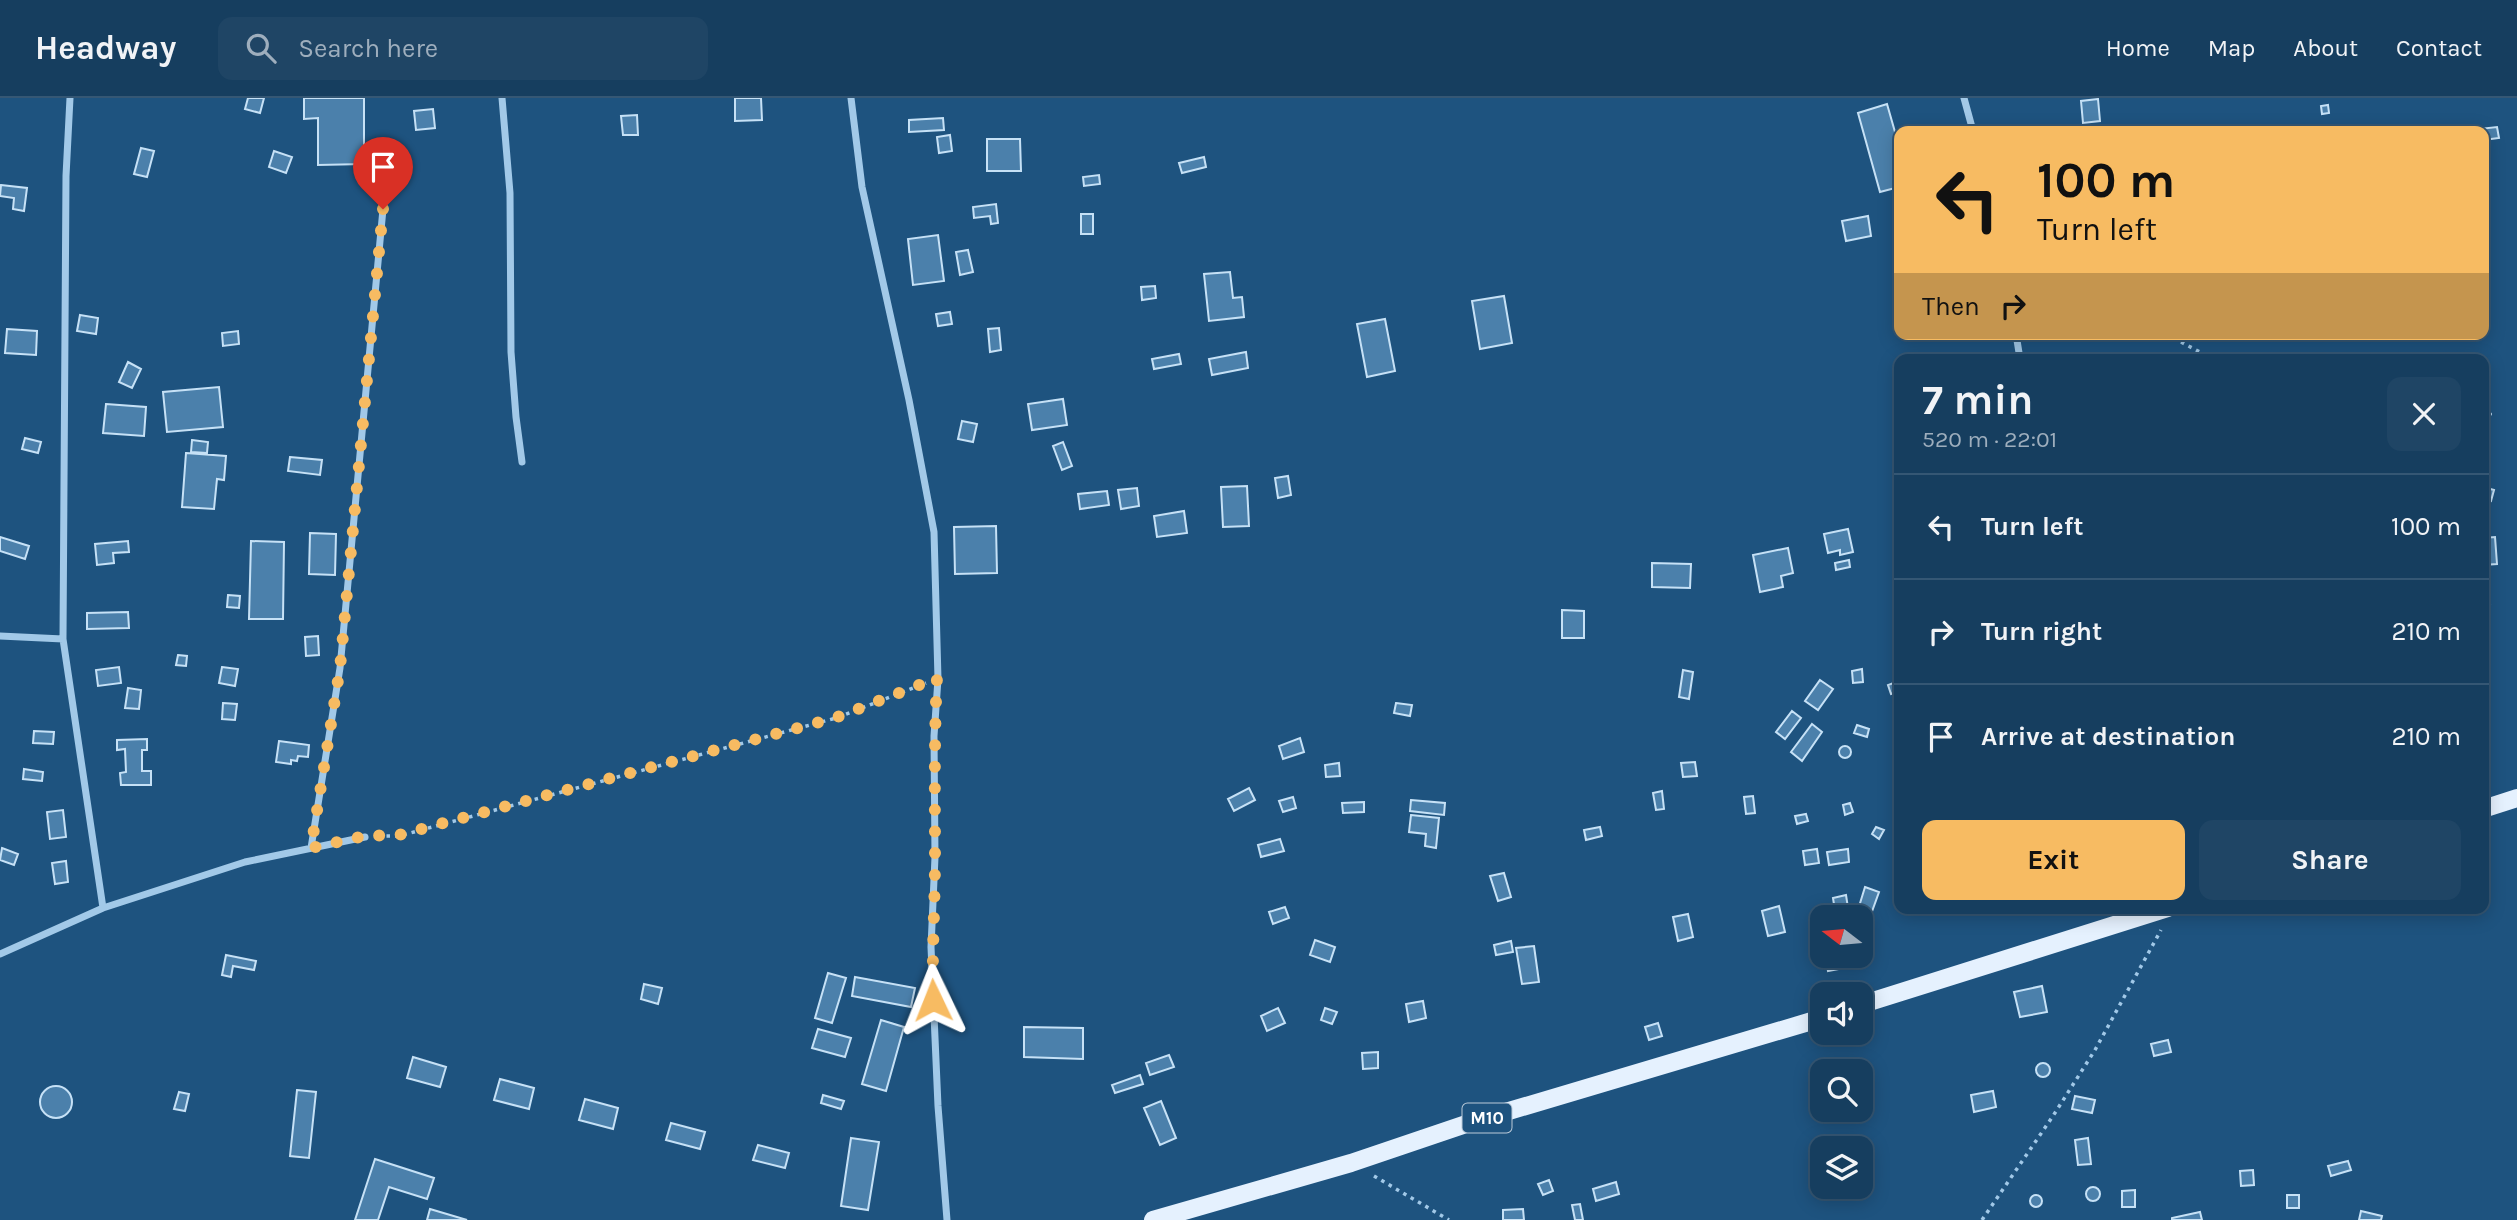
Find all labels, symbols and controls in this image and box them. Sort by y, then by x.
search box [218,17,708,80]
text: Headway [35,29,176,67]
icon: search [242,29,280,67]
text: Search here [298,33,438,64]
text: Home [2106,34,2170,62]
text: Map [2208,34,2255,62]
text: About [2293,34,2358,62]
text: Contact [2396,34,2482,62]
pin [353,137,413,209]
icon: arrive [364,148,402,186]
text: 100 m [2037,152,2175,209]
icon: left [1922,154,2013,245]
text: Turn left [2037,211,2157,248]
icon: right [1994,287,2032,325]
text: Then [1922,291,1980,322]
text: 7 min [1922,375,2033,425]
button: close [2387,377,2461,451]
text: 520 m · 22:01 [1922,426,2057,453]
icon: left [1922,508,1960,546]
text: Turn left [1981,511,2083,542]
text: 100 m [2391,511,2461,542]
icon: right [1922,613,1960,651]
text: Turn right [1981,616,2102,647]
text: 210 m [2391,616,2461,647]
icon: arrive [1922,718,1960,756]
text: Arrive at destination [1981,721,2235,752]
text: 210 m [2391,721,2461,752]
button: Exit [1922,820,2185,900]
button: Share [2199,820,2461,900]
north arrow [1810,905,1872,968]
map controls [1810,905,1873,1199]
position arrow [896,963,970,1037]
button: sound [1810,982,1873,1045]
button: search [1810,1059,1873,1122]
road number: M10 [1462,1104,1512,1133]
button: layers [1810,1136,1873,1199]

